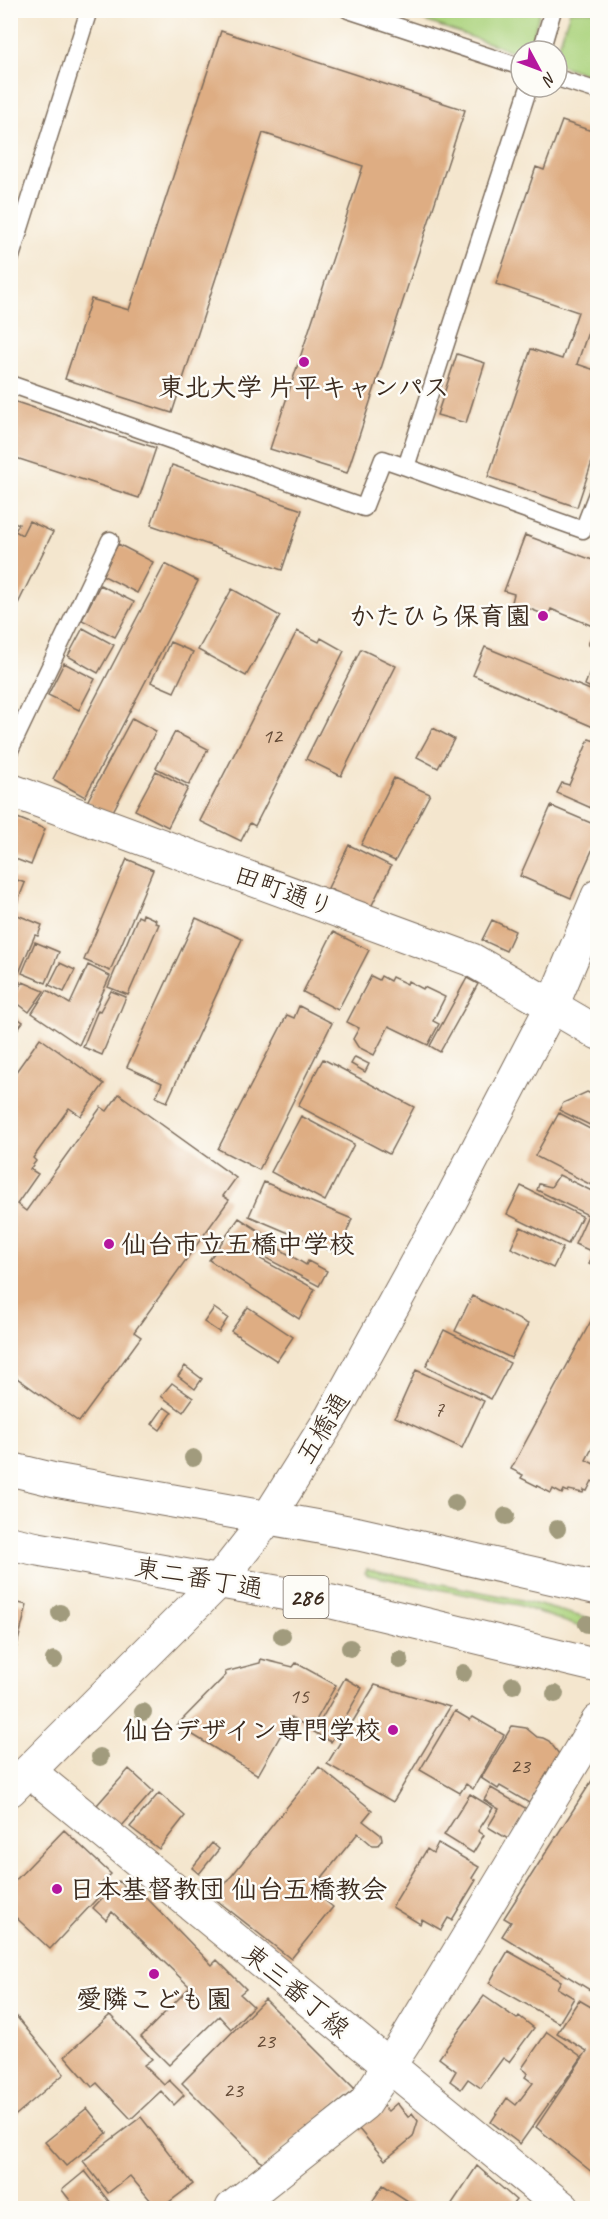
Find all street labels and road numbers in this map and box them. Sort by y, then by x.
street label: 田町通り [229,858,339,924]
street label: 五橋通 [289,1386,357,1470]
street label: 東二番丁通 [132,1550,266,1606]
road number: 286 [284,1576,328,1618]
street label: 東三番丁線 [236,1937,356,2045]

